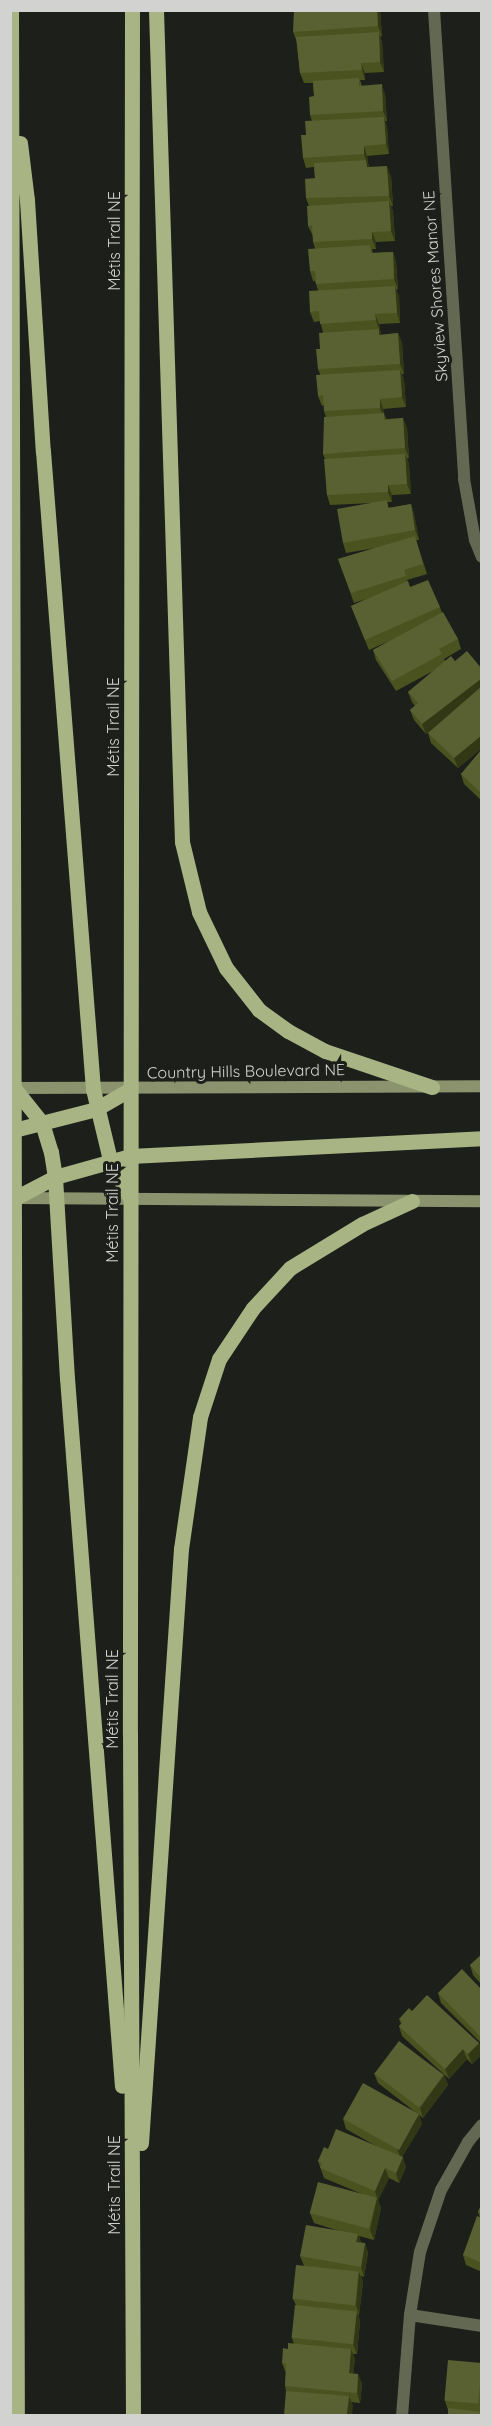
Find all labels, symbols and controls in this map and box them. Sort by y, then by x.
street label: Skyview Shores Manor NE [419,190,451,382]
street label: Métis Trail NE [104,191,124,291]
street label: Métis Trail NE [103,677,123,777]
street label: Country Hills Boulevard NE [147,1060,345,1082]
street label: Métis Trail NE [102,1163,122,1263]
street label: Métis Trail NE [102,1649,122,1749]
street label: Métis Trail NE [104,2135,124,2235]

